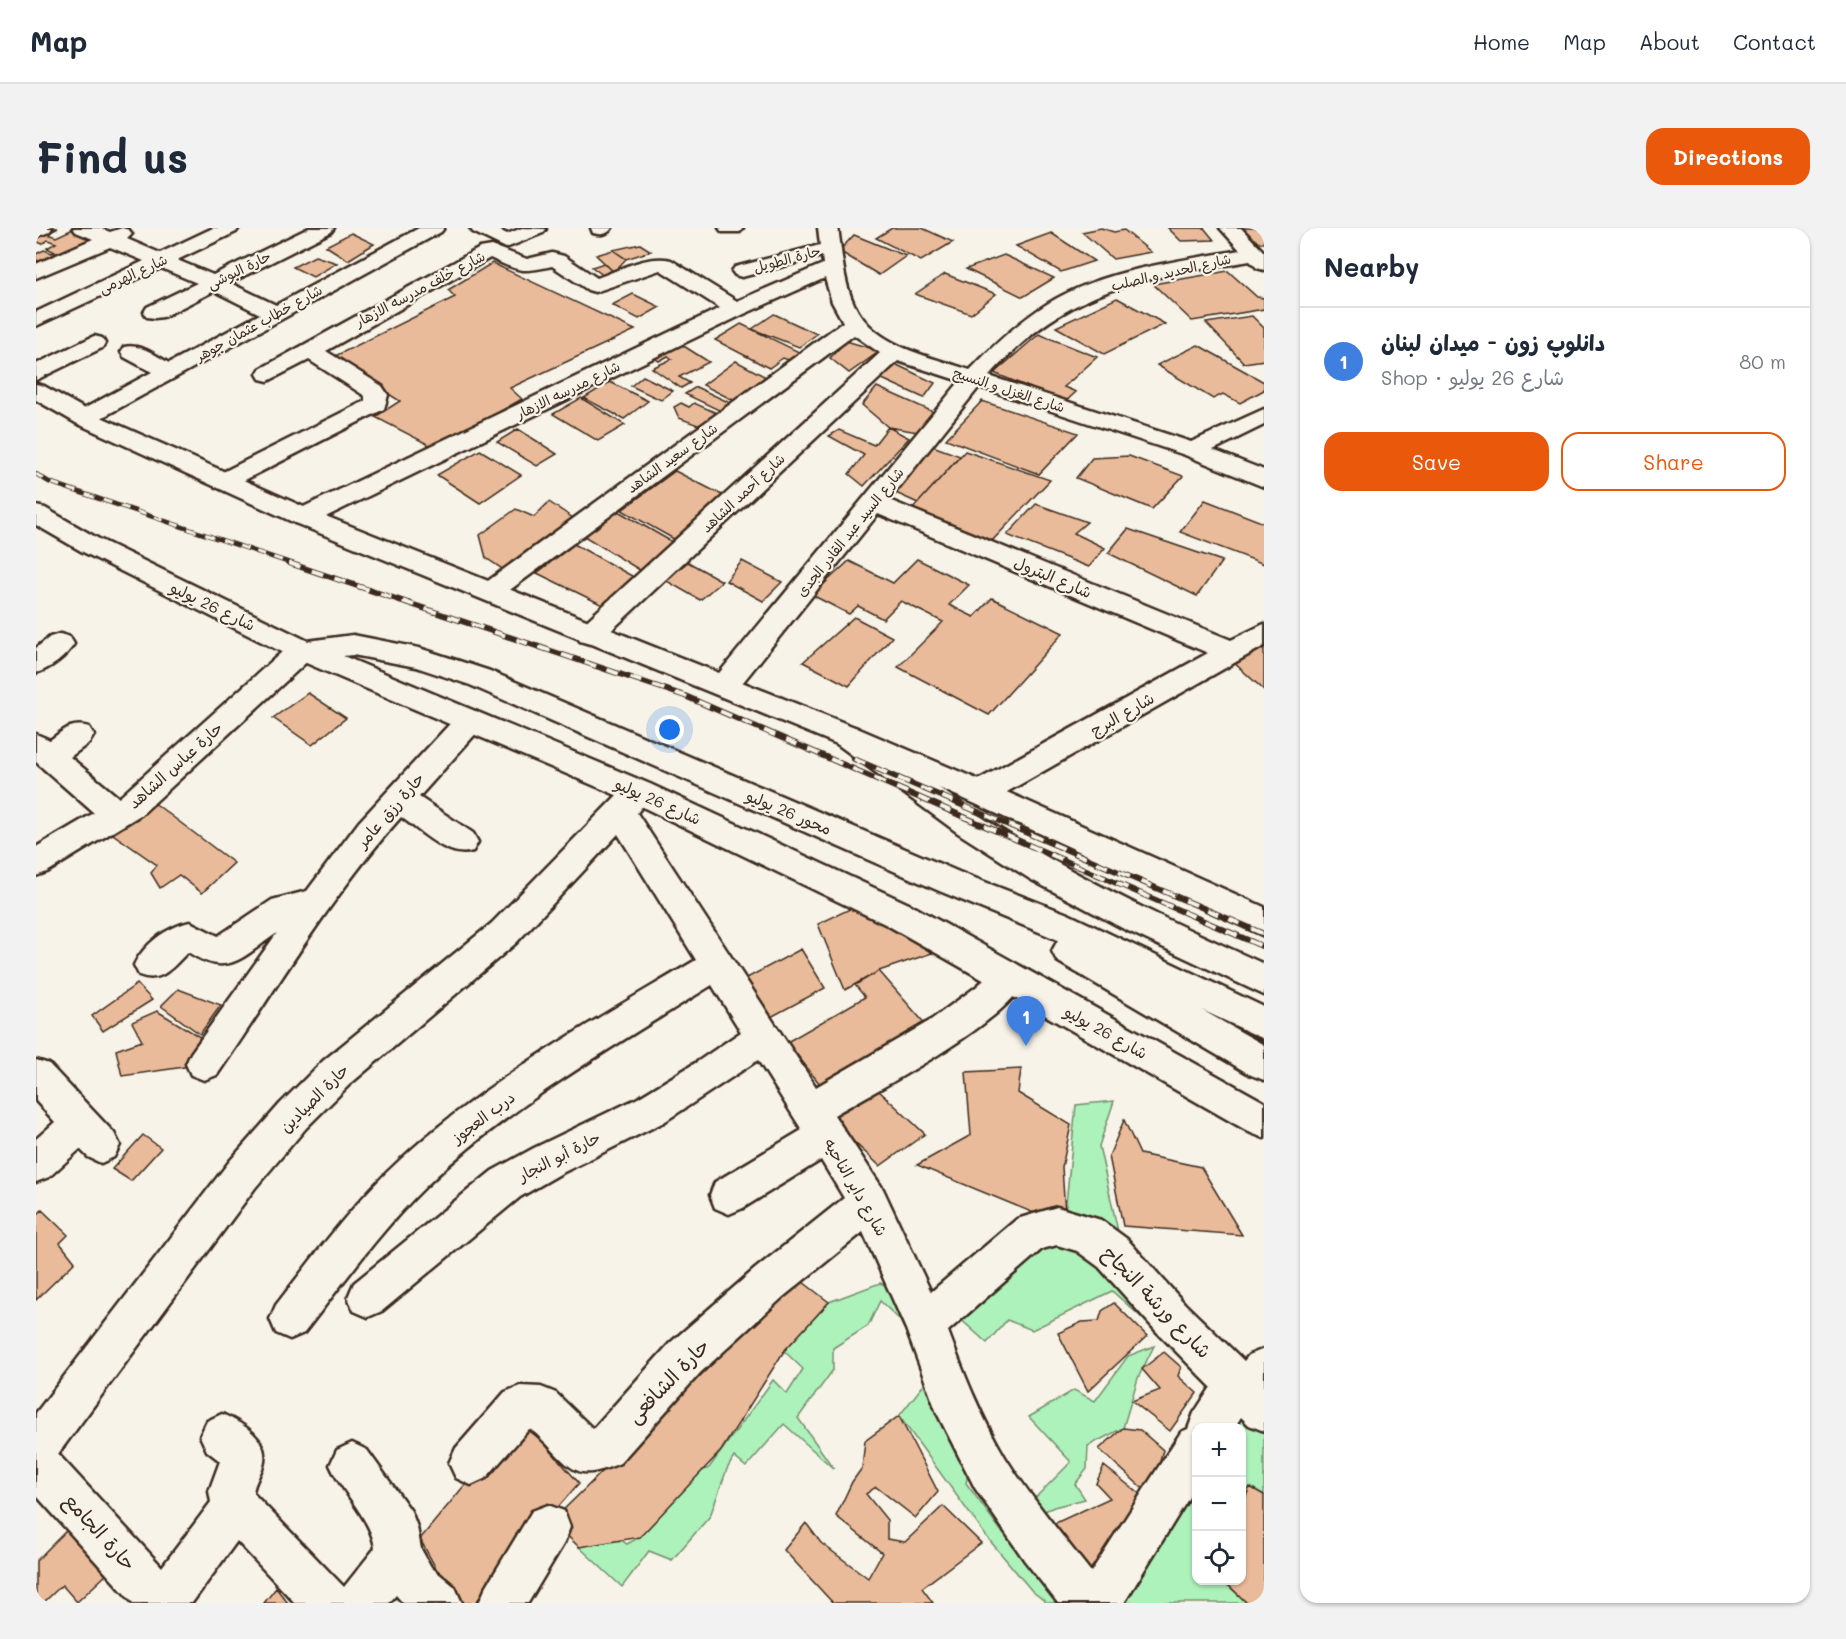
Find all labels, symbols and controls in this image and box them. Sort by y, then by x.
text: Map [30,23,87,59]
text: Home [1473,28,1530,55]
text: Map [1563,28,1606,55]
text: About [1639,28,1700,55]
text: Contact [1733,28,1816,55]
button: Directions [1646,128,1810,185]
text: Find us [36,129,188,184]
street label: حارة الطويل [751,240,823,277]
street label: حارة البوشى [204,246,274,293]
street label: شارع خلف مدرسه الازهار [350,246,489,332]
street label: شارع الحديد و الصلب [1109,248,1233,296]
street label: شارع الهرمى [95,249,171,299]
text: Nearby [1324,250,1419,284]
street label: شارع خطاب عثمان جوهر [191,280,326,367]
text: دانلوپ زون - ميدان لبنان [1381,328,1605,357]
text: 1 [1339,348,1348,374]
text: 80 m [1739,348,1786,374]
street label: شارع مدرسه الازهار [512,356,624,424]
street label: شارع الغزل و النسيج [951,363,1067,417]
text: Shop · شارع 26 يوليو [1381,364,1564,390]
street label: شارع سعيد الشاهد [622,418,722,498]
button: Save [1324,432,1549,491]
button: Share [1561,432,1786,491]
street label: شارع أحمد الشاهد [697,449,789,537]
street label: شارع السيد عبد القادر الجدى [792,463,908,601]
street label: شارع البترول [1010,551,1095,604]
street label: شارع 26 يوليو [166,576,259,637]
street label: شارع البرج [1086,687,1158,742]
your location [655,715,684,744]
street label: حارة عباس الشاهد [123,717,226,813]
street label: حارة رزق عامر [350,768,428,853]
street label: شارع 26 يوليو [610,772,704,831]
street label: محور 26 يوليو [742,784,835,840]
pin: 1 [1006,996,1046,1046]
street label: شارع 26 يوليو [1059,1000,1152,1065]
street label: حارة الصيادين [275,1059,353,1137]
street label: درب العجوز [445,1086,519,1149]
street label: حارة أبو النجار [512,1126,604,1187]
street label: شارع داير الناحيه [818,1134,893,1240]
street label: شارع ورشة النجاح [1096,1240,1218,1364]
street label: حارة الشافعى [620,1332,715,1429]
map controls [1192,1423,1246,1585]
button: + [1192,1423,1246,1477]
button: − [1192,1477,1246,1531]
street label: حارة الجامع [57,1487,142,1578]
button: locate [1192,1531,1246,1585]

